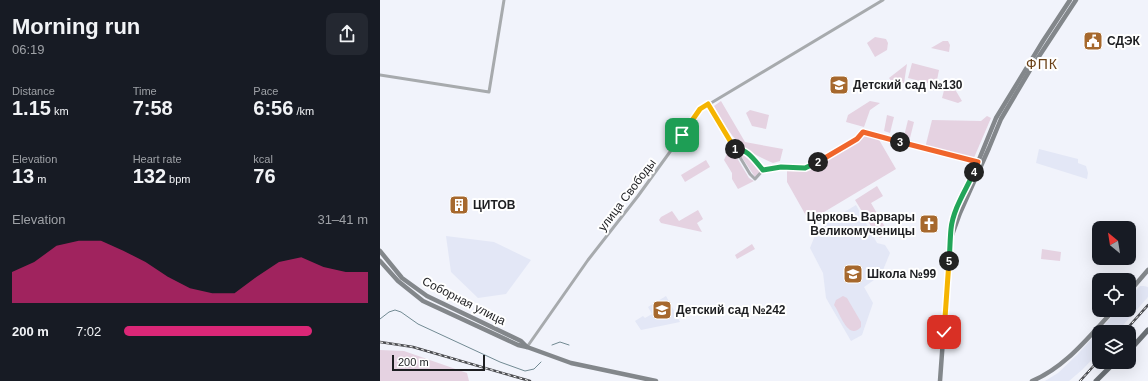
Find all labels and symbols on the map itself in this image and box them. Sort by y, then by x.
public building icon: СДЭК [1082,30,1104,52]
place label: СДЭК [1107,34,1141,48]
district label: ФПК [1026,56,1058,72]
school or university icon: Детский сад №130 [828,74,850,96]
place label: Детский сад №130 [853,78,963,92]
pin [665,118,699,152]
pin: 3 [890,132,910,152]
pin: 1 [725,139,745,159]
pin: 2 [808,152,828,172]
street label: улица Свободы [595,156,659,234]
pin: 4 [964,162,984,182]
building icon: ЦИТОВ [448,194,470,216]
place label: ЦИТОВ [473,198,516,212]
place label: Церковь Варвары Великомученицы [807,210,915,238]
church icon: Церковь Варвары Великомученицы [918,213,940,235]
north arrow [1092,221,1136,265]
pin: 5 [939,251,959,271]
school or university icon: Школа №99 [842,263,864,285]
place label: Школа №99 [867,267,937,281]
street label: Соборная улица [420,274,508,328]
school or university icon: Детский сад №242 [651,299,673,321]
place label: Детский сад №242 [676,303,786,317]
pin [927,315,961,349]
scale bar [392,353,485,372]

